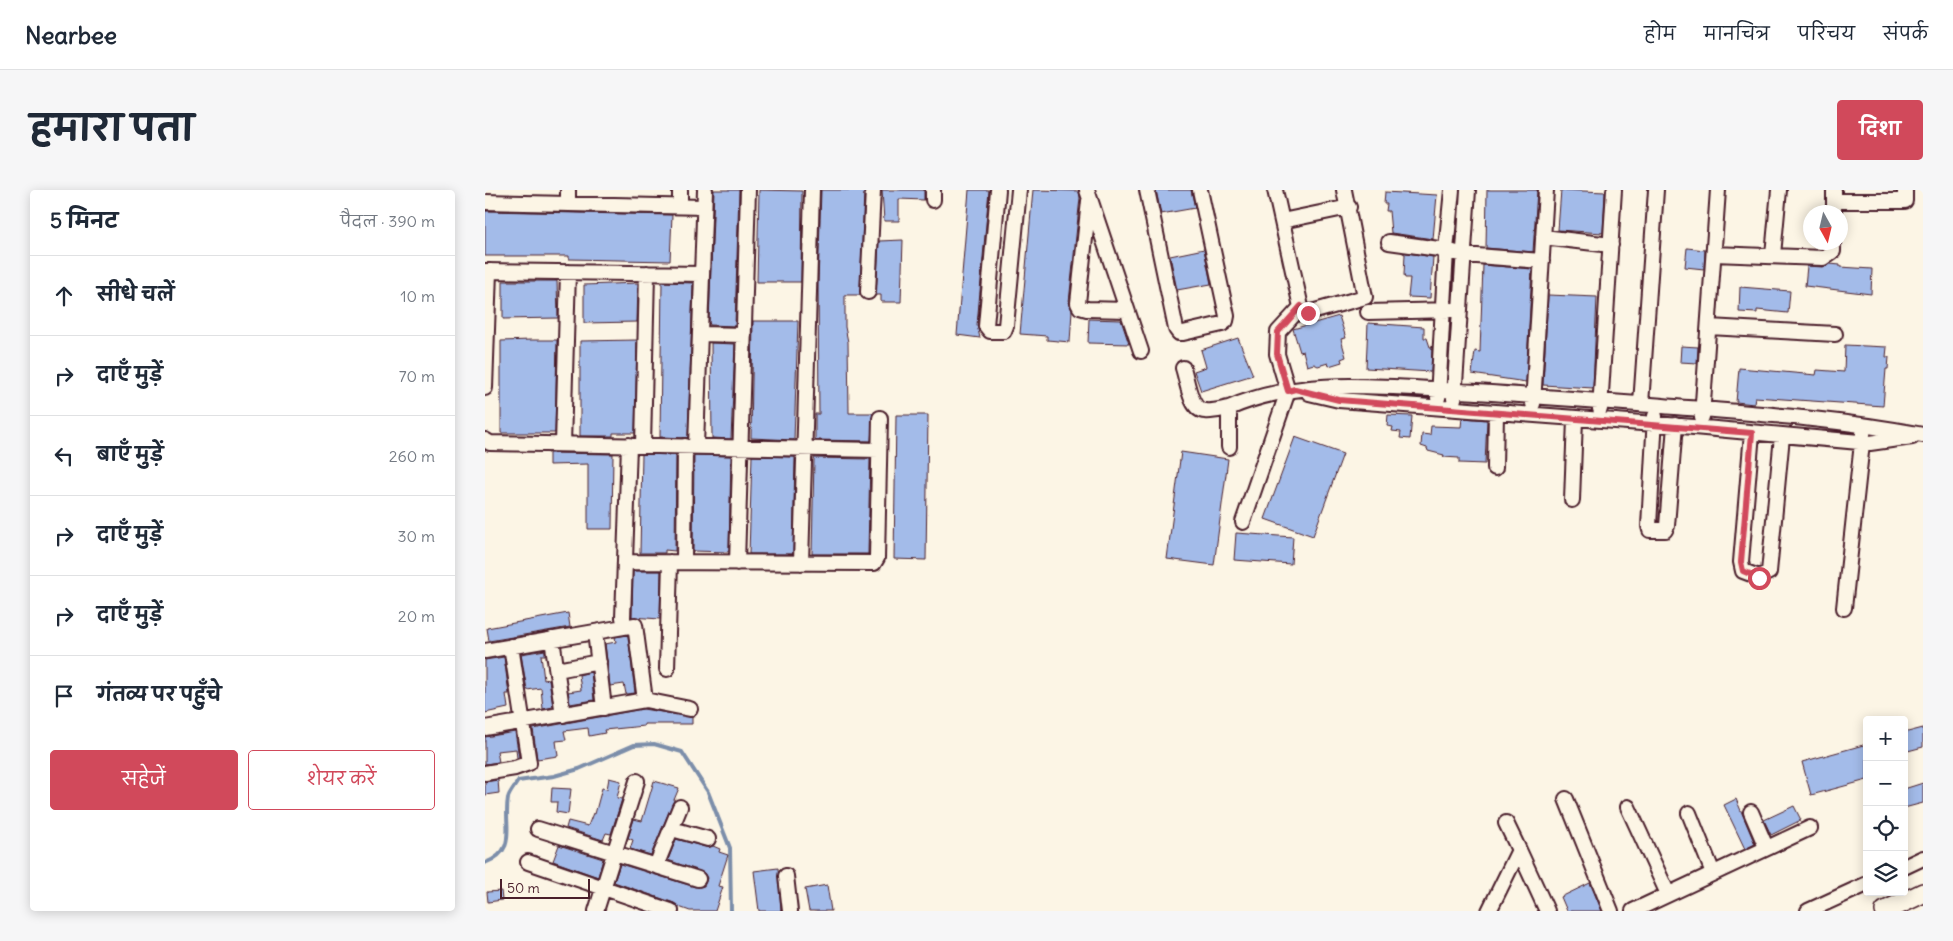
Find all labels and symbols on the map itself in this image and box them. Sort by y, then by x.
north arrow [1803,205,1848,250]
route end [1297,302,1320,325]
route start [1748,567,1771,590]
scale bar [500,876,590,899]

